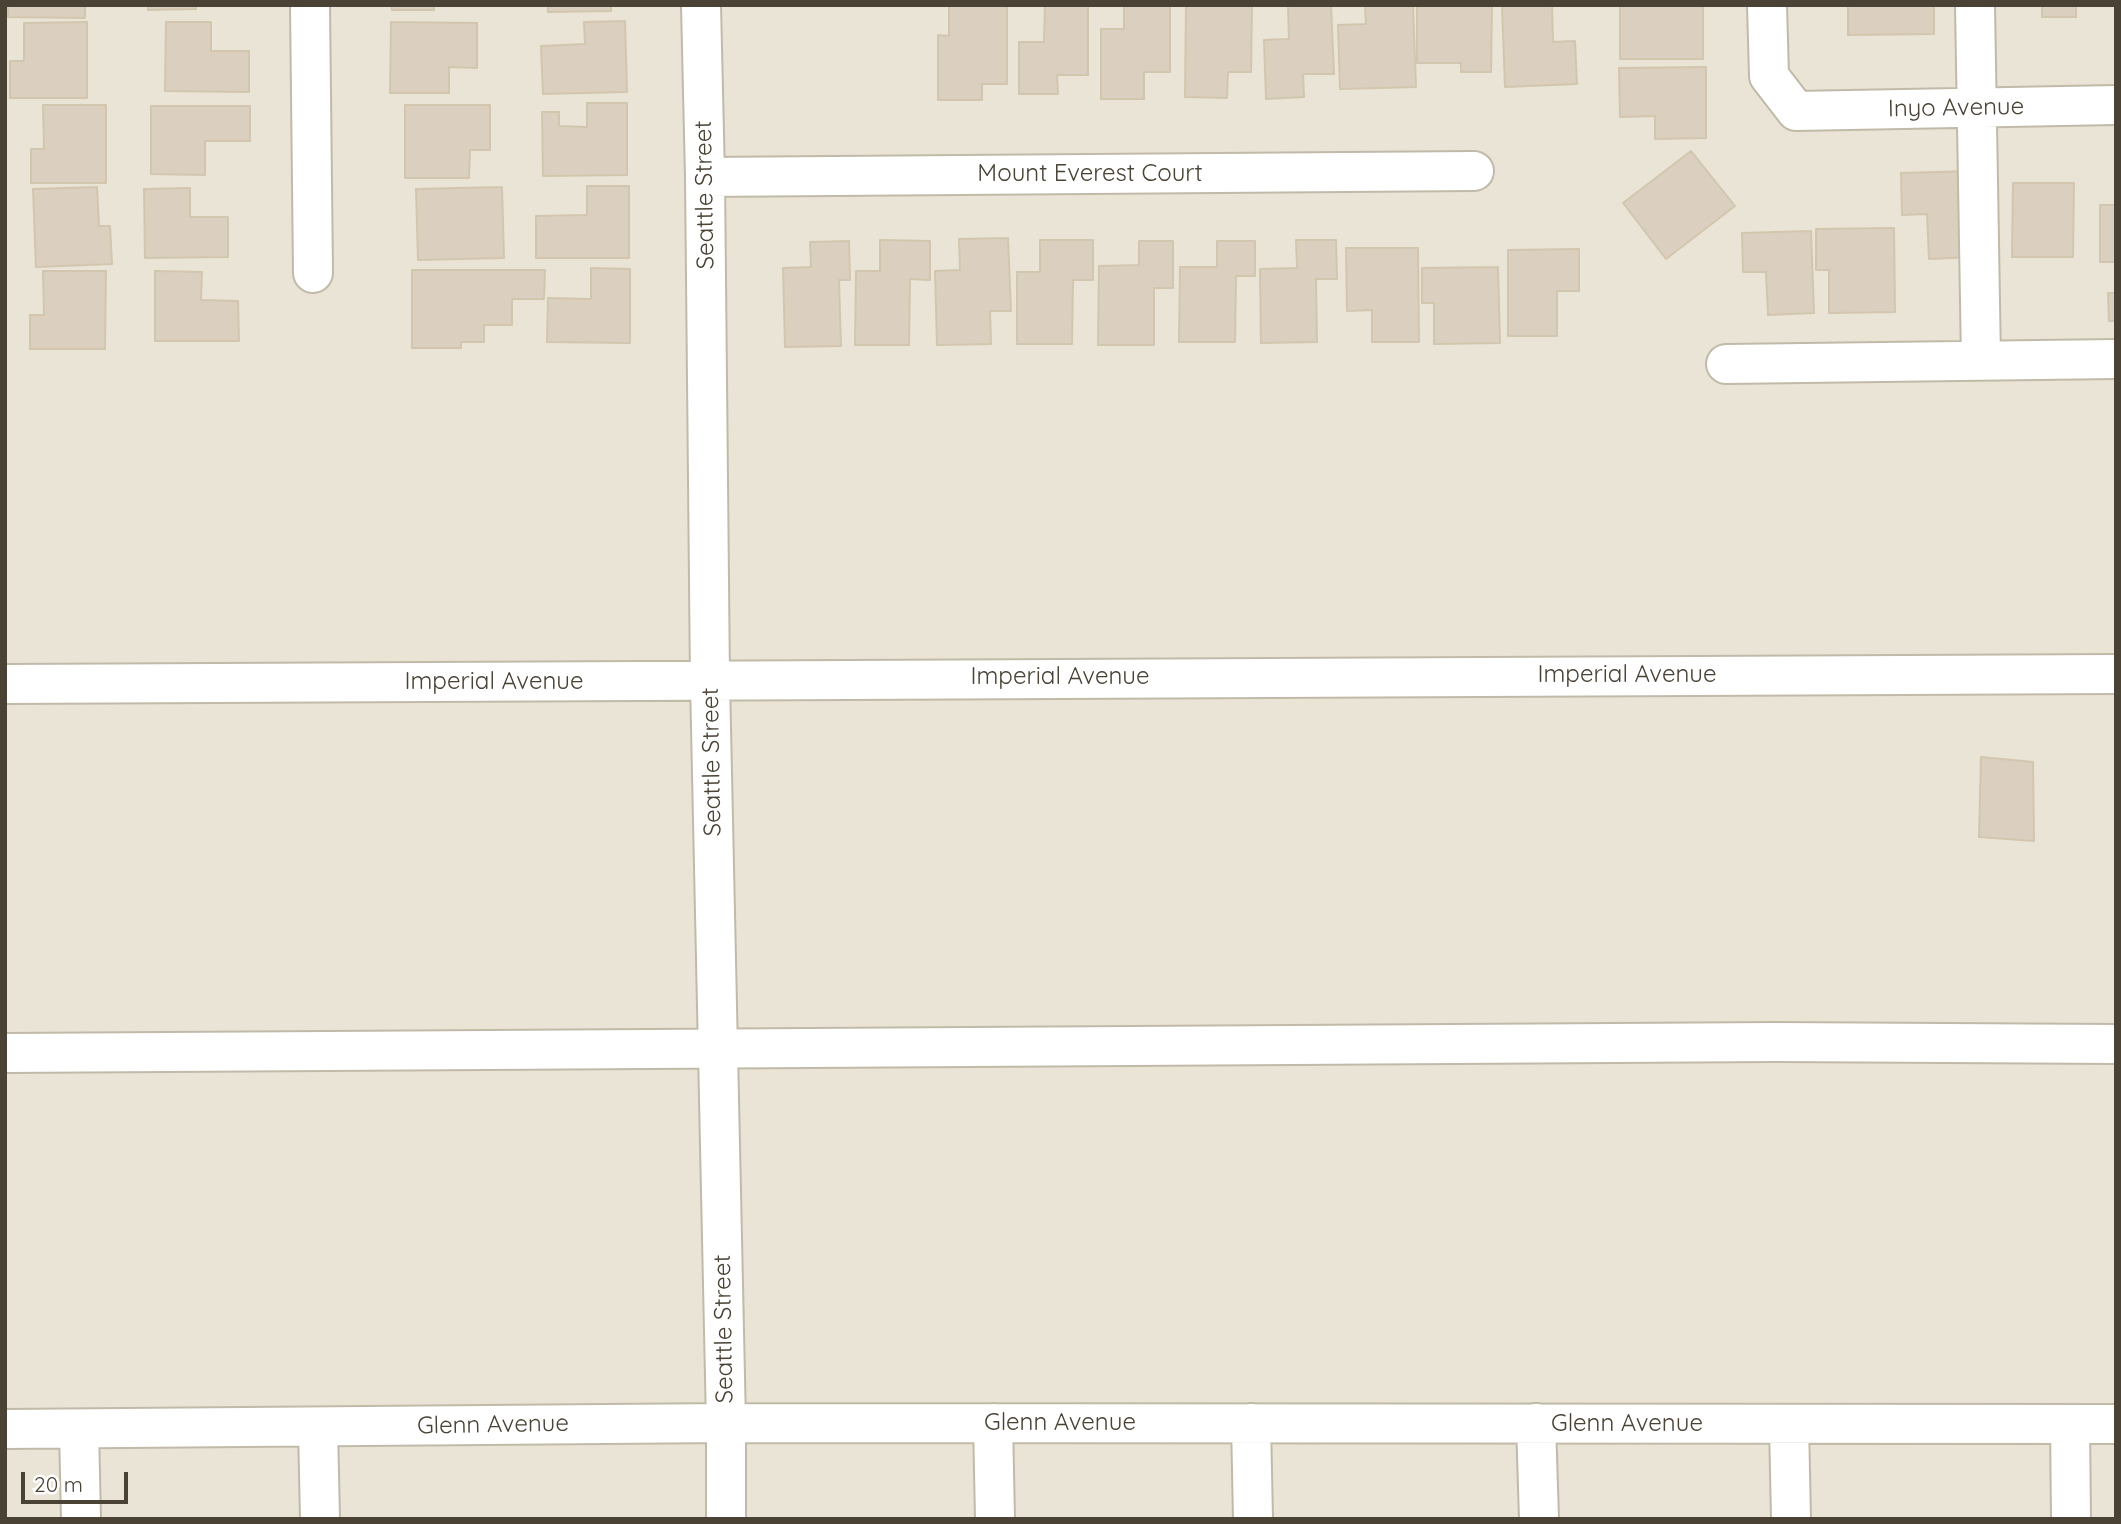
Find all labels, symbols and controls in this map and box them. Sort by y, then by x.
street label: Inyo Avenue [1888,92,2024,124]
street label: Seattle Street [689,120,721,270]
street label: Mount Everest Court [977,160,1203,188]
street label: Imperial Avenue [1537,661,1717,689]
street label: Imperial Avenue [970,663,1150,691]
street label: Imperial Avenue [404,668,584,696]
street label: Seattle Street [696,687,728,837]
street label: Seattle Street [708,1254,740,1404]
street label: Glenn Avenue [417,1409,569,1441]
street label: Glenn Avenue [984,1409,1136,1437]
street label: Glenn Avenue [1551,1410,1703,1438]
scale bar [24,1458,131,1502]
text: 20 m [34,1471,83,1497]

